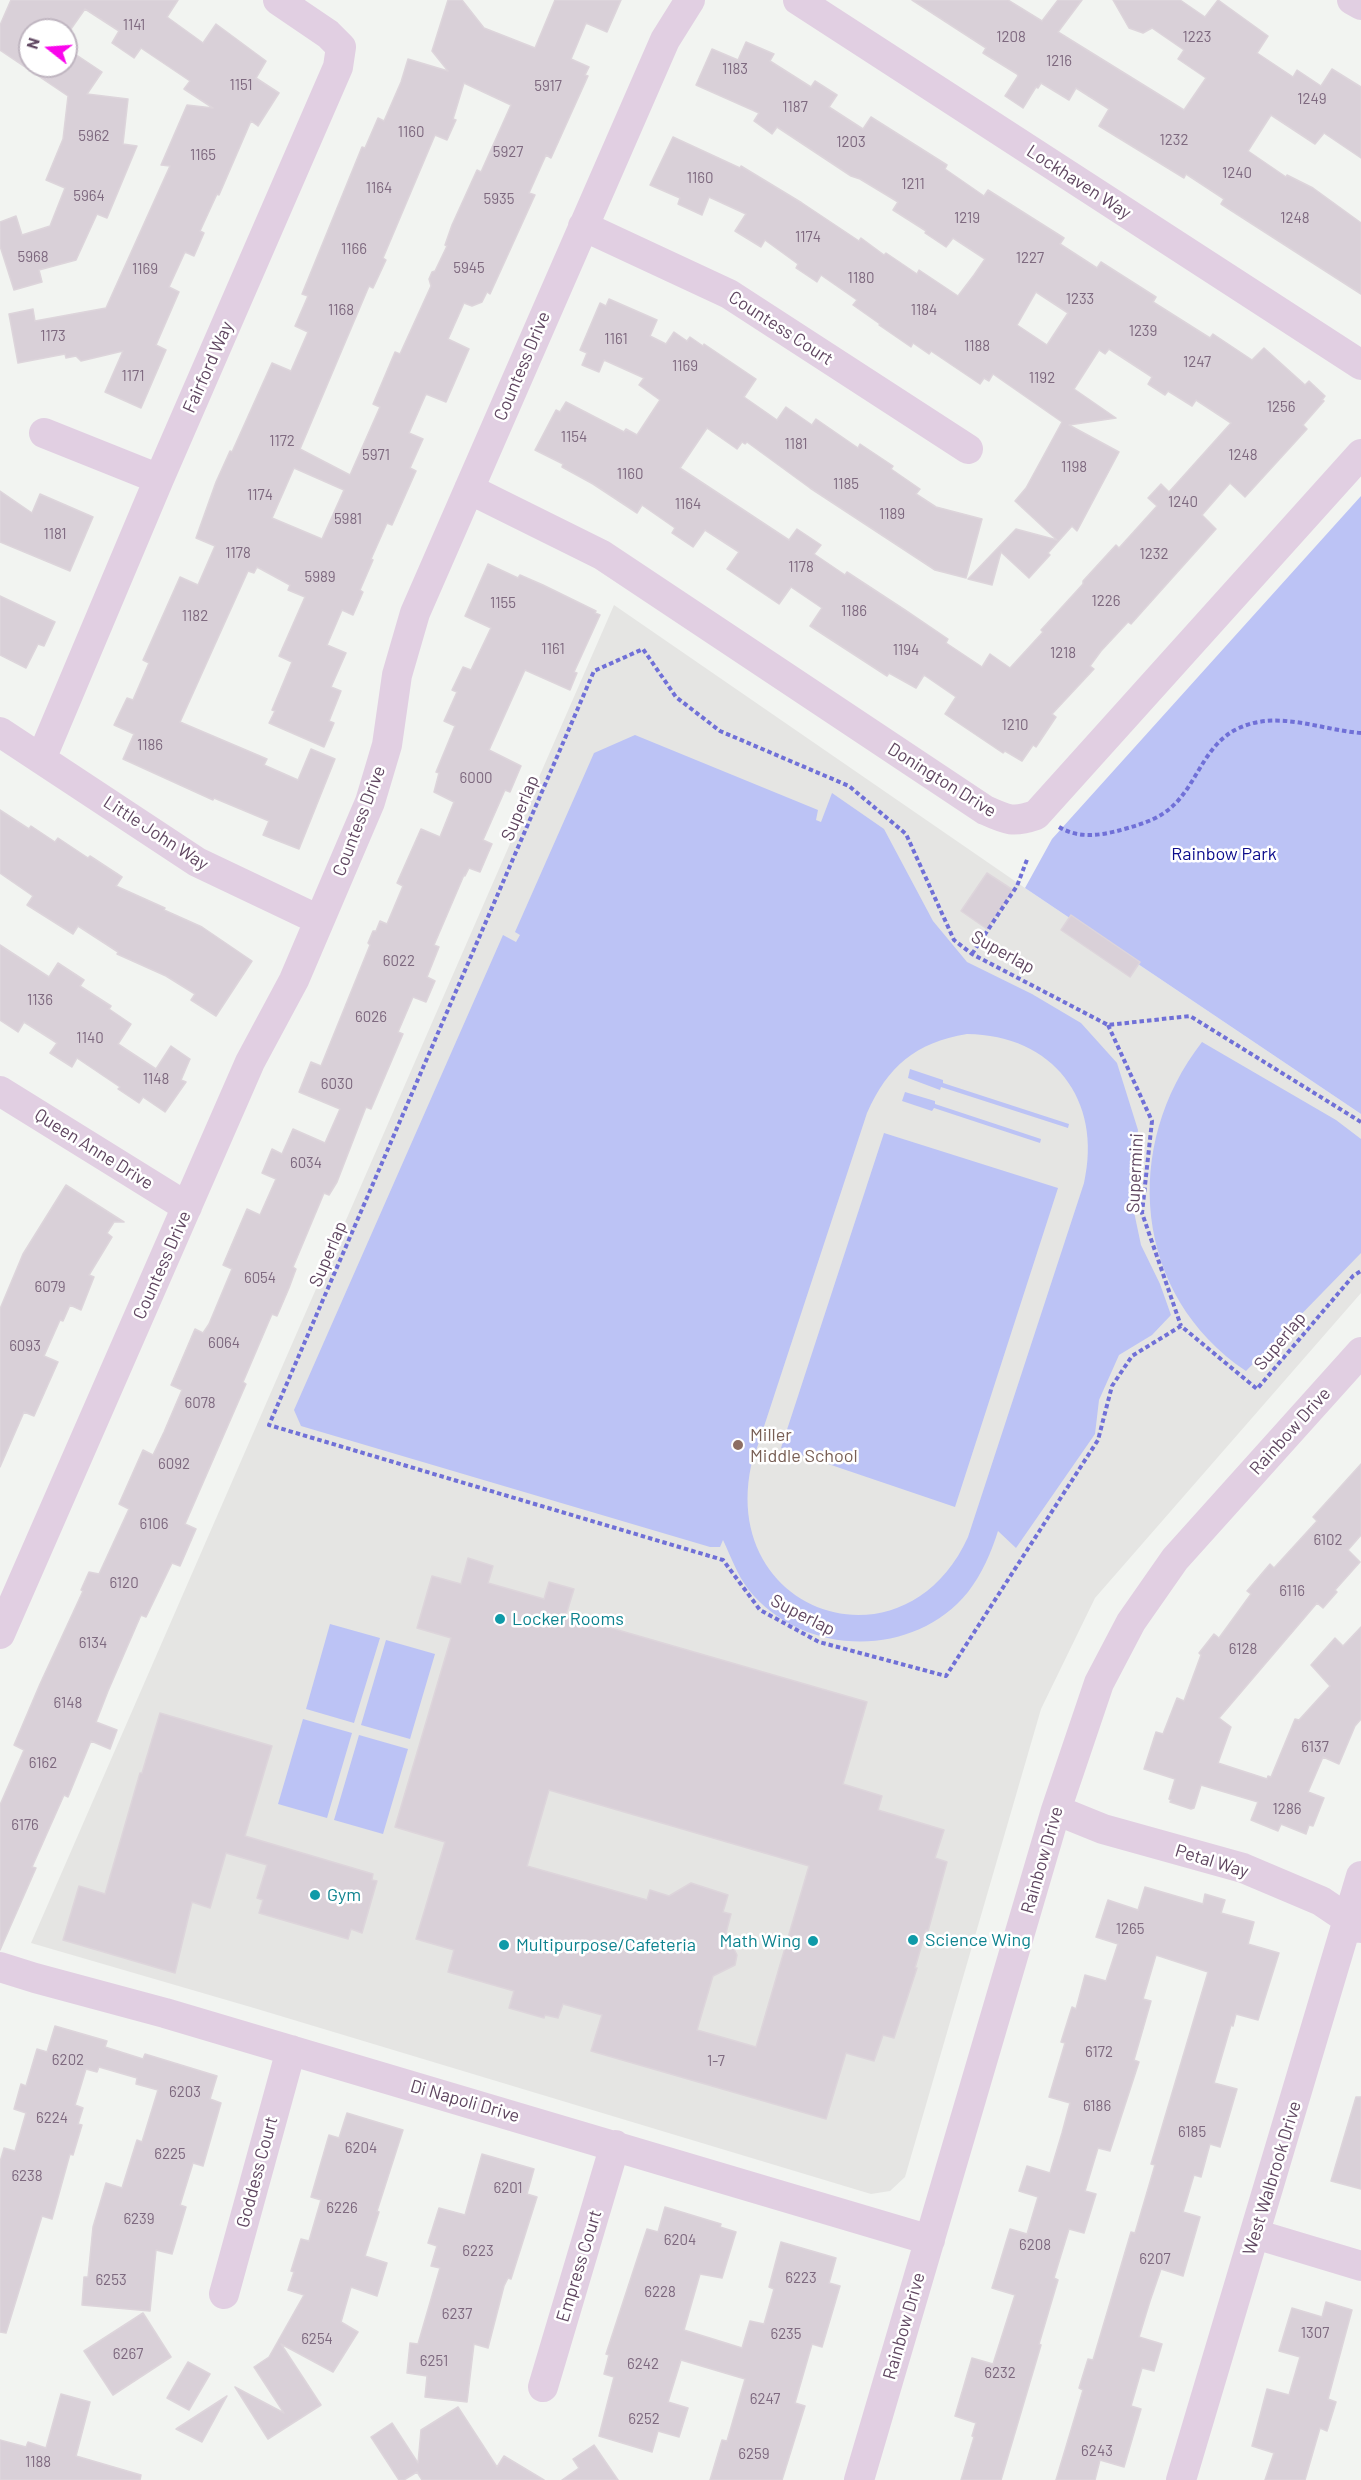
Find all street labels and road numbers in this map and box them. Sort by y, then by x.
street label: Lockhaven Way [1023,140,1135,224]
street label: Countess Court [725,286,837,370]
street label: Countess Drive [489,308,555,424]
street label: Fairford Way [178,318,238,416]
street label: Donington Drive [884,738,1000,822]
street label: Countess Drive [328,763,390,879]
street label: Superlap [497,772,543,844]
street label: Little John Way [99,791,213,875]
street label: Superlap [967,926,1039,978]
street label: Queen Anne Drive [31,1104,157,1194]
street label: Supermini [1122,1133,1148,1213]
street label: Countess Drive [128,1207,196,1323]
street label: Superlap [305,1218,351,1290]
street label: Superlap [1249,1307,1311,1375]
street label: Rainbow Drive [1245,1383,1335,1479]
street label: Superlap [767,1590,839,1640]
street label: Rainbow Drive [1016,1804,1068,1916]
street label: Petal Way [1173,1840,1251,1882]
street label: Di Napoli Drive [408,2075,522,2127]
street label: West Walbrook Drive [1238,2098,1306,2258]
street label: Goddess Court [232,2114,282,2230]
street label: Empress Court [552,2207,606,2325]
street label: Rainbow Drive [878,2270,930,2382]

